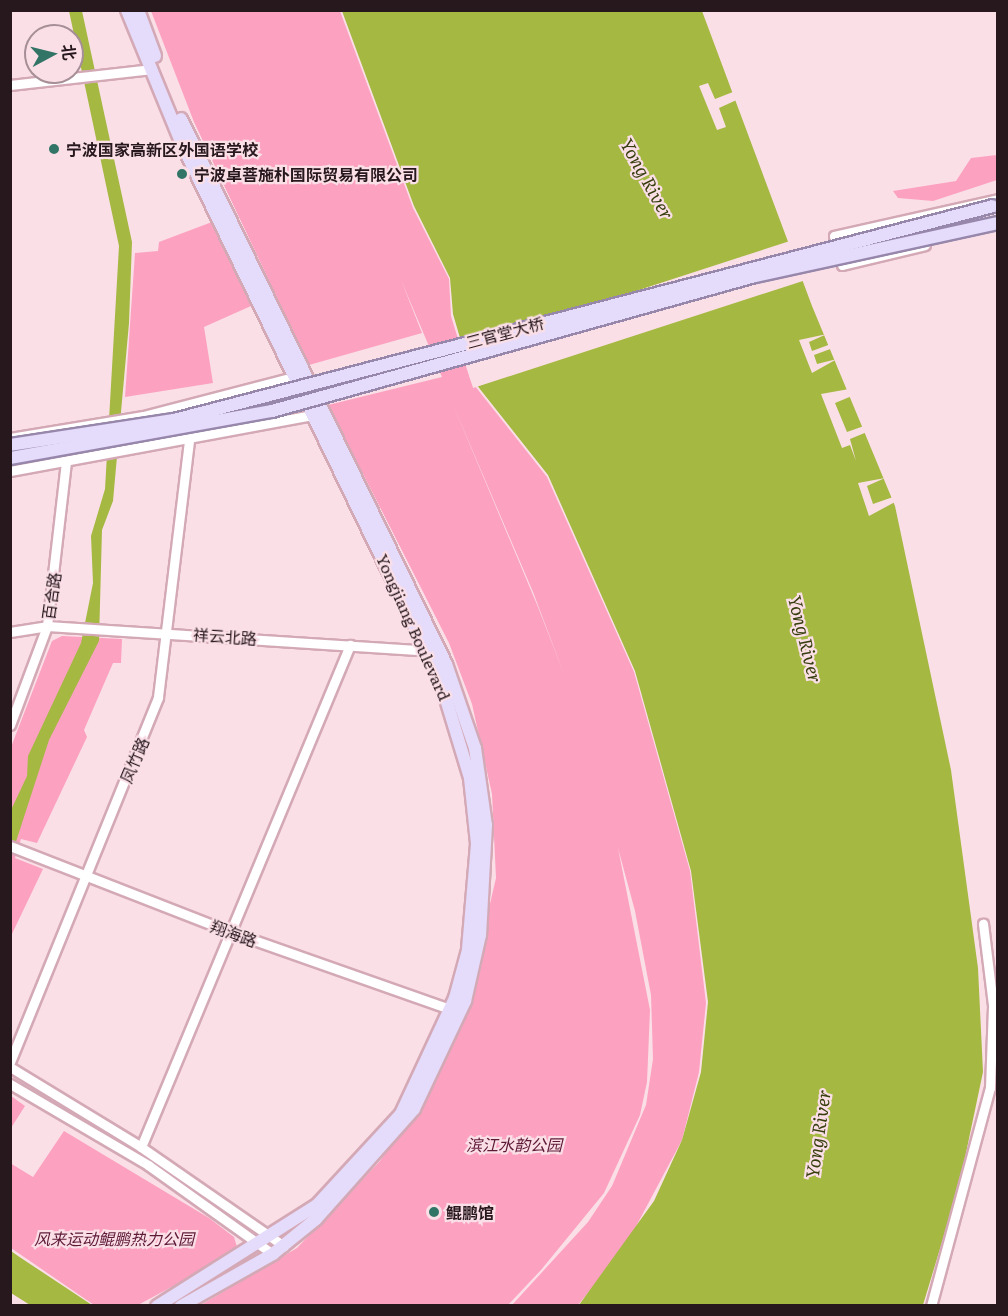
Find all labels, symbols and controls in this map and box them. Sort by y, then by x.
north arrow [24,24,84,84]
text: 北 [57,43,83,61]
water label: Yong River [616,135,678,223]
place label: 宁波国家高新区外国语学校 [66,139,258,159]
marker: 宁波国家高新区外国语学校 [47,142,61,156]
place label: 宁波卓菩施朴国际贸易有限公司 [194,164,418,184]
marker: 宁波卓菩施朴国际贸易有限公司 [175,167,189,181]
street label: 三官堂大桥 [464,312,546,352]
street label: Yongjiang Boulevard [373,551,455,703]
street label: 百合路 [38,571,64,621]
water label: Yong River [784,593,826,685]
street label: 祥云北路 [192,624,258,648]
street label: 凤竹路 [116,734,152,786]
street label: 翔海路 [208,916,260,950]
water label: Yong River [801,1088,835,1180]
park label: 滨江水韵公园 [466,1134,562,1154]
place label: 鲲鹏馆 [446,1202,494,1222]
marker: 鲲鹏馆 [427,1205,441,1219]
park label: 风来运动鲲鹏热力公园 [34,1228,194,1248]

